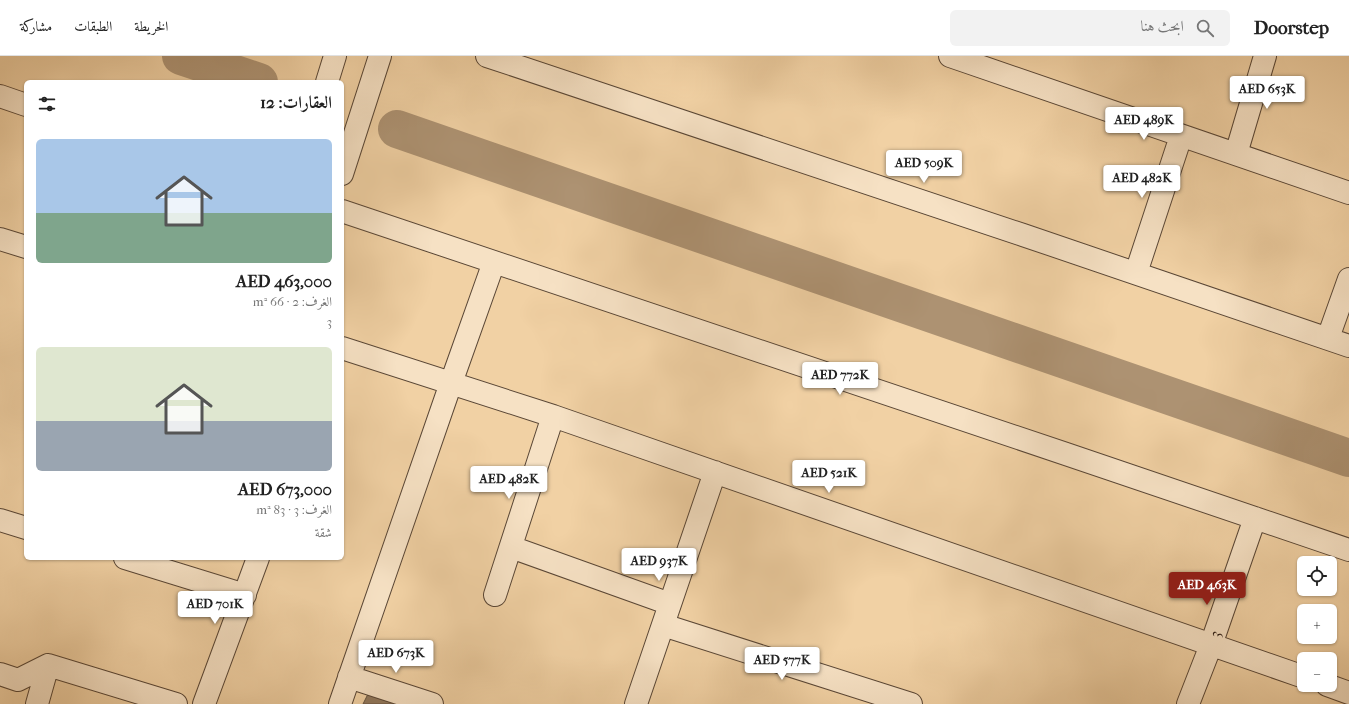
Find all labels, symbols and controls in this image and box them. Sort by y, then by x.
search box [950,10,1230,46]
text: ابحث هنا [1141,17,1184,35]
icon: search [1194,17,1216,39]
text: Doorstep [1254,17,1329,39]
text: مشاركة [20,18,52,35]
text: الطبقات [74,18,112,35]
text: الخريطة [134,18,168,35]
pin: AED 653K [1226,76,1308,110]
text: AED 653K [1239,81,1295,96]
text: العقارات: 12 [260,92,332,112]
icon: filters [36,93,58,115]
pin: AED 489K [1103,107,1185,141]
text: AED 489K [1114,112,1174,127]
pin: AED 509K [883,150,965,184]
text: AED 509K [895,155,953,170]
icon: home [148,165,220,237]
pin: AED 482K [1101,165,1183,199]
text: AED 482K [1112,170,1172,185]
text: AED 463,000 [236,271,332,291]
text: الغرف: 2 · 66 m² [253,294,332,309]
text: 3 [327,314,332,329]
pin: AED 772K [799,362,881,396]
text: AED 772K [811,367,869,382]
icon: home [148,373,220,445]
pin: AED 521K [788,460,870,494]
text: AED 521K [801,465,857,480]
pin: AED 482K [468,466,550,500]
text: AED 482K [479,471,539,486]
text: AED 673,000 [238,479,332,499]
text: الغرف: 3 · 83 m² [256,502,332,517]
text: شقة [315,525,332,540]
pin: AED 937K [618,548,700,582]
text: AED 937K [631,553,687,568]
map controls [1297,556,1337,692]
button: locate [1297,556,1337,596]
pin: AED 463K [1166,572,1248,606]
text: AED 463K [1178,577,1236,592]
pin: AED 701K [174,591,256,625]
text: AED 701K [187,596,243,611]
button: + [1297,604,1337,644]
street label: 3 [1205,628,1225,640]
pin: AED 673K [355,640,437,674]
text: AED 673K [367,645,425,660]
pin: AED 577K [741,647,823,681]
text: AED 577K [754,652,810,667]
button: − [1297,652,1337,692]

